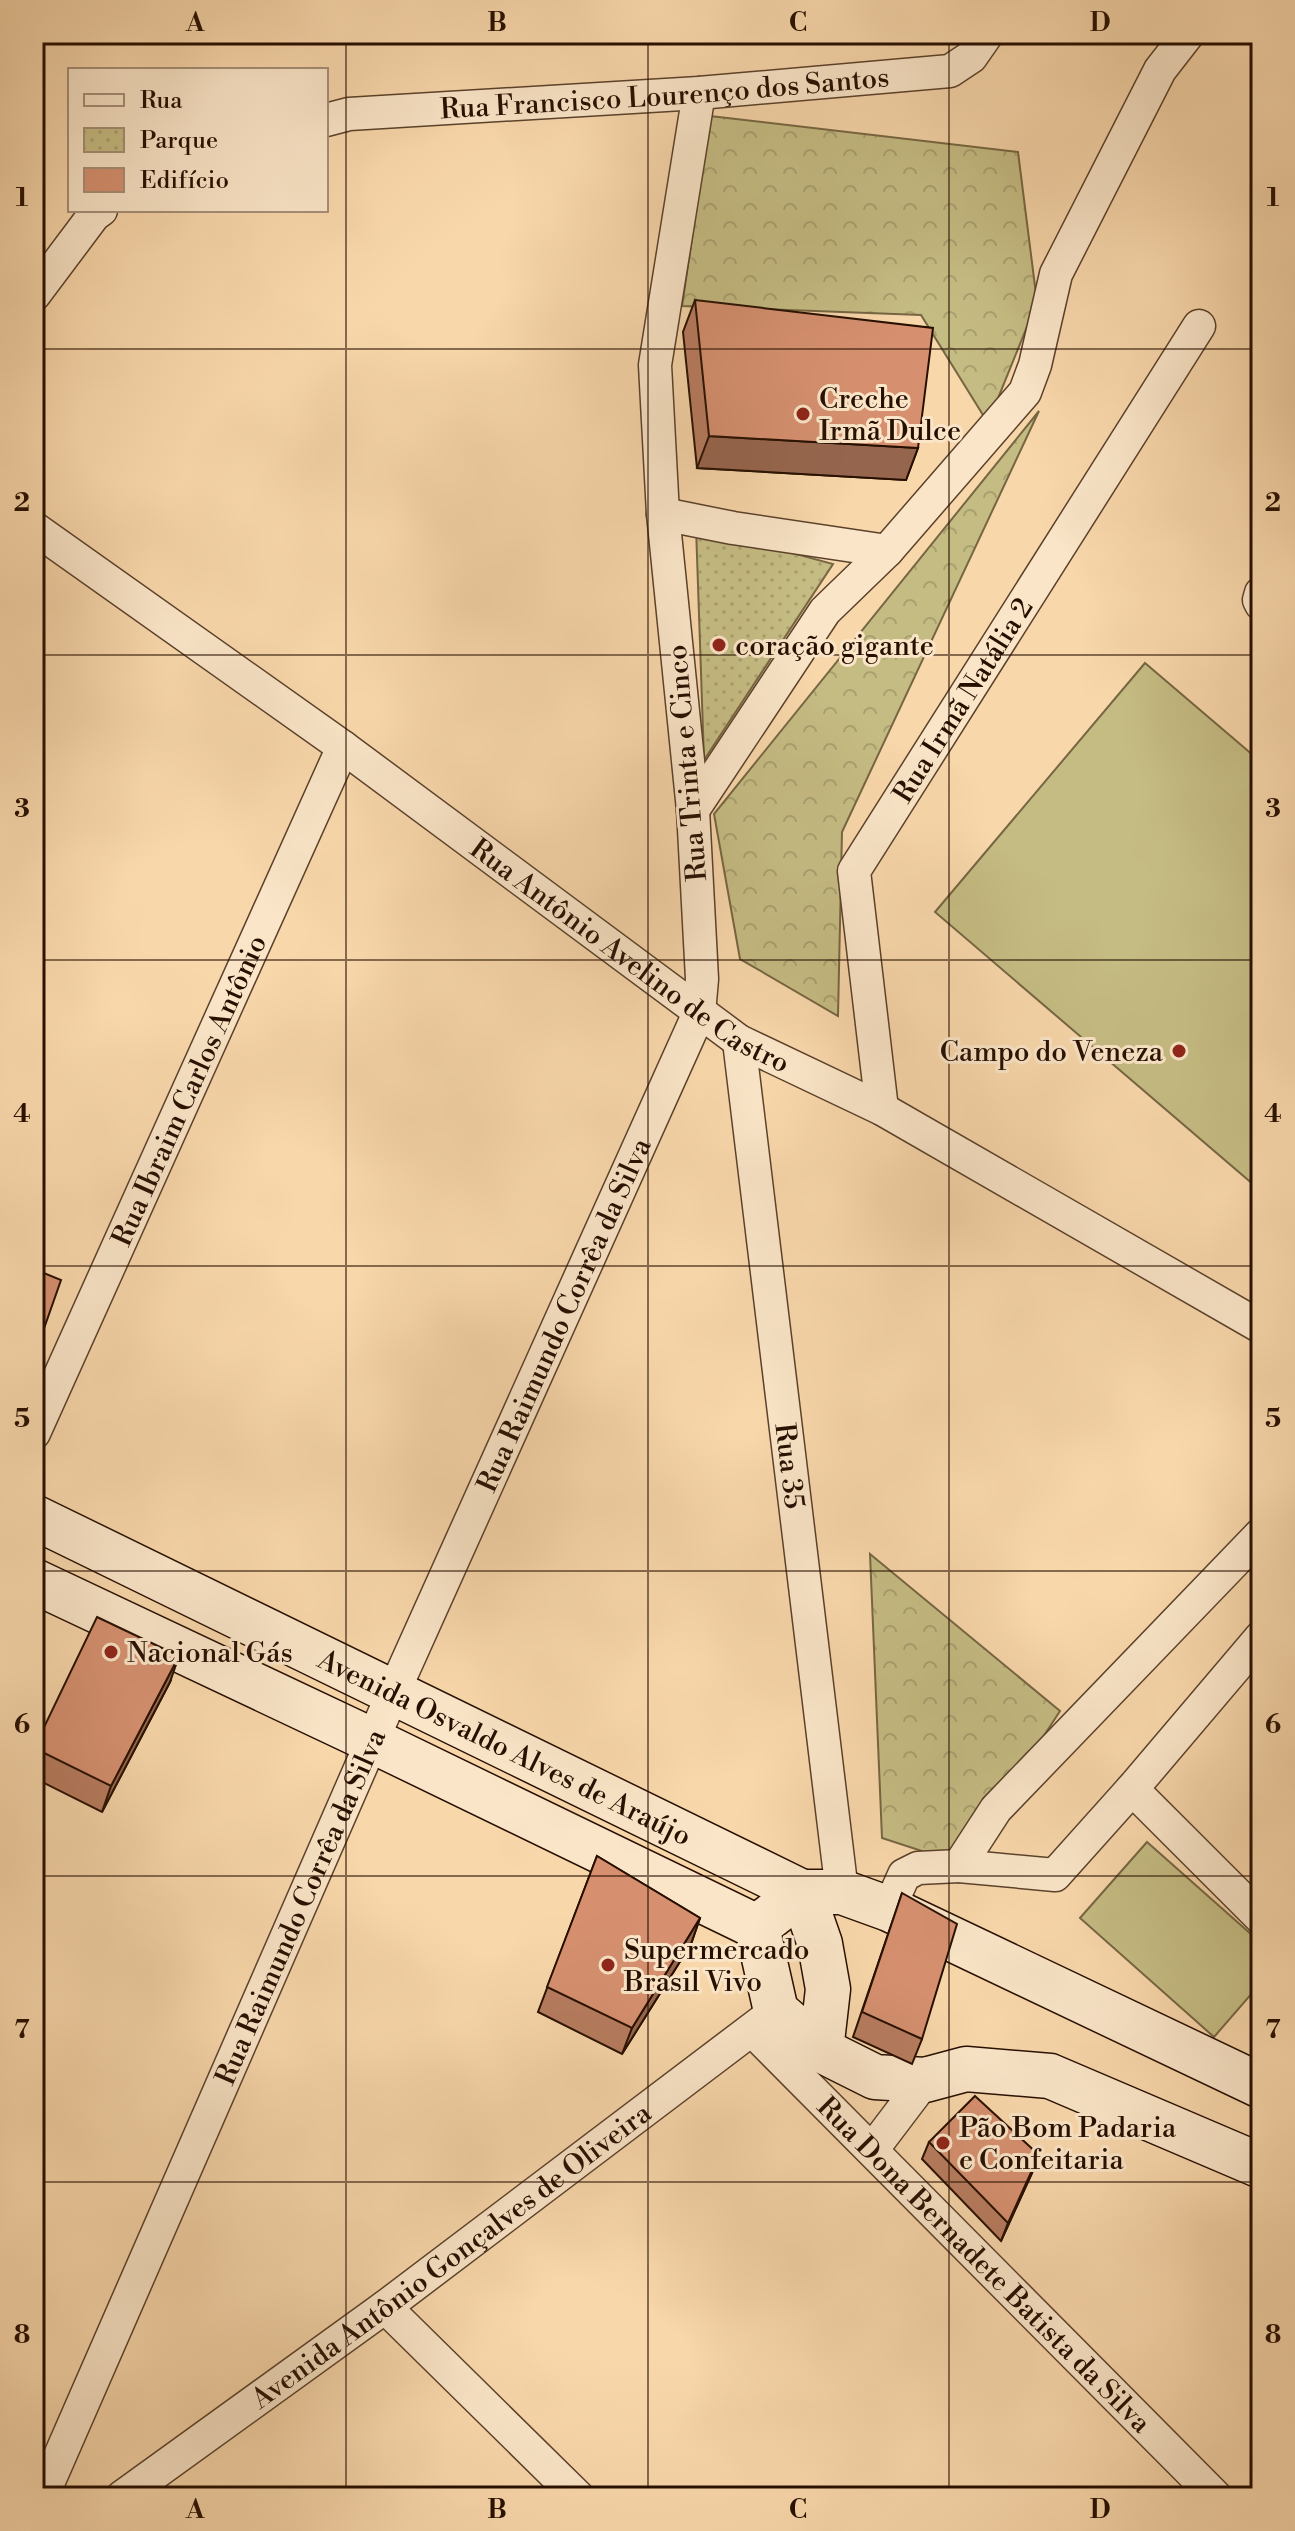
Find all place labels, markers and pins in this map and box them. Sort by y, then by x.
place label: Creche Irmã Dulce [819,382,961,449]
marker: Creche Irmã Dulce [794,405,812,423]
place label: coração gigante [735,629,934,664]
marker: coração gigante [710,636,728,654]
place label: Campo do Veneza [940,1035,1164,1070]
marker: Campo do Veneza [1170,1042,1188,1060]
place label: Nacional Gás [127,1636,293,1671]
marker: Nacional Gás [102,1643,120,1661]
place label: Supermercado Brasil Vivo [623,1933,809,2000]
marker: Supermercado Brasil Vivo [599,1956,617,1974]
place label: Pão Bom Padaria e Confeitaria [959,2111,1177,2178]
marker: Pão Bom Padaria e Confeitaria [934,2134,952,2152]

